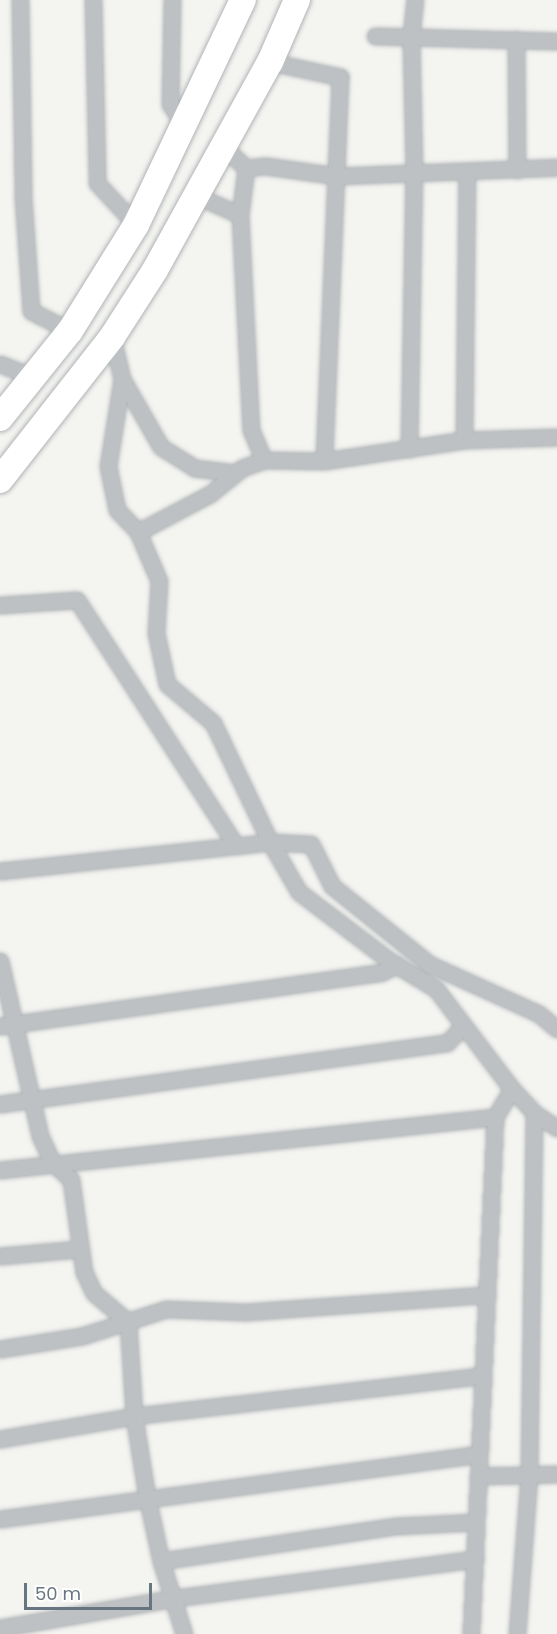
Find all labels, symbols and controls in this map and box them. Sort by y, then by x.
scale bar [27,1571,154,1609]
text: 50 m [35,1581,81,1606]

